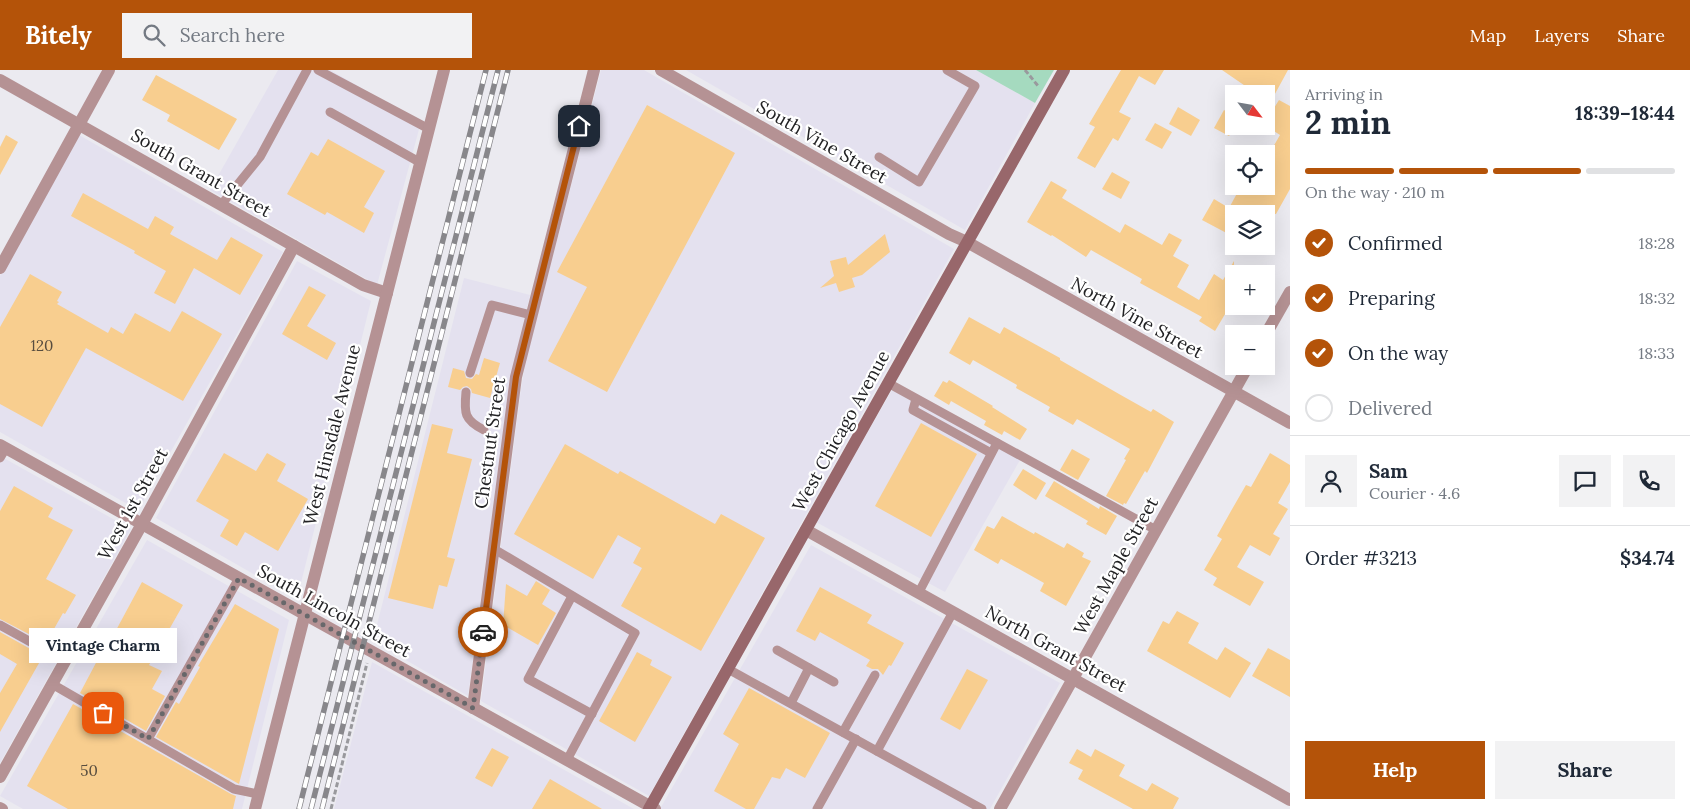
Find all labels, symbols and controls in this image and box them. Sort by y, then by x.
search box [122,13,472,58]
text: Bitely [25,20,92,51]
icon: search [140,21,168,49]
text: Search here [180,23,285,47]
text: Map [1470,24,1506,47]
text: Layers [1534,24,1589,47]
text: Share [1617,24,1665,47]
text: Arriving in [1305,84,1383,104]
north arrow [1225,85,1275,135]
map controls [1225,85,1275,375]
street label: South Vine Street [753,95,892,188]
text: 18:39–18:44 [1575,101,1675,125]
text: 2 min [1305,102,1391,143]
pin [558,105,600,147]
icon: home [565,112,593,140]
street label: South Grant Street [127,123,275,222]
button: locate [1225,145,1275,195]
text: On the way · 210 m [1305,182,1445,202]
button: layers [1225,205,1275,255]
icon: check [1305,229,1333,257]
text: Confirmed [1348,231,1443,255]
text: 18:28 [1639,233,1675,253]
button: + [1225,265,1275,315]
street label: North Vine Street [1067,272,1207,363]
icon: check [1305,284,1333,312]
text: Preparing [1348,286,1435,310]
text: 18:32 [1639,288,1675,308]
button: − [1225,325,1275,375]
house number: 120 [31,336,53,355]
icon: check [1305,339,1333,367]
text: On the way [1348,341,1448,365]
street label: West Hinsdale Avenue [298,342,365,528]
text: 18:33 [1638,343,1675,363]
street label: West Chicago Avenue [787,346,894,515]
street label: Chestnut Street [469,376,510,510]
text: Delivered [1348,396,1432,420]
street label: West 1st Street [92,444,173,564]
button: person [1305,455,1357,507]
button: chat [1559,455,1611,507]
button: phone [1623,455,1675,507]
text: Sam [1369,459,1408,483]
text: Courier · 4.6 [1369,483,1460,503]
street label: West Maple Street [1068,493,1163,639]
text: Order #3213 [1305,546,1417,570]
text: $34.74 [1620,546,1675,570]
street label: South Lincoln Street [253,559,415,662]
street label: North Grant Street [981,600,1131,697]
courier [458,607,508,657]
icon: car [469,618,497,646]
callout: Vintage Charm [29,628,177,663]
text: Vintage Charm [46,635,160,655]
pin [82,692,124,734]
icon: bag [89,699,117,727]
button: Help [1305,741,1485,799]
button: Share [1495,741,1675,799]
house number: 50 [80,761,98,780]

